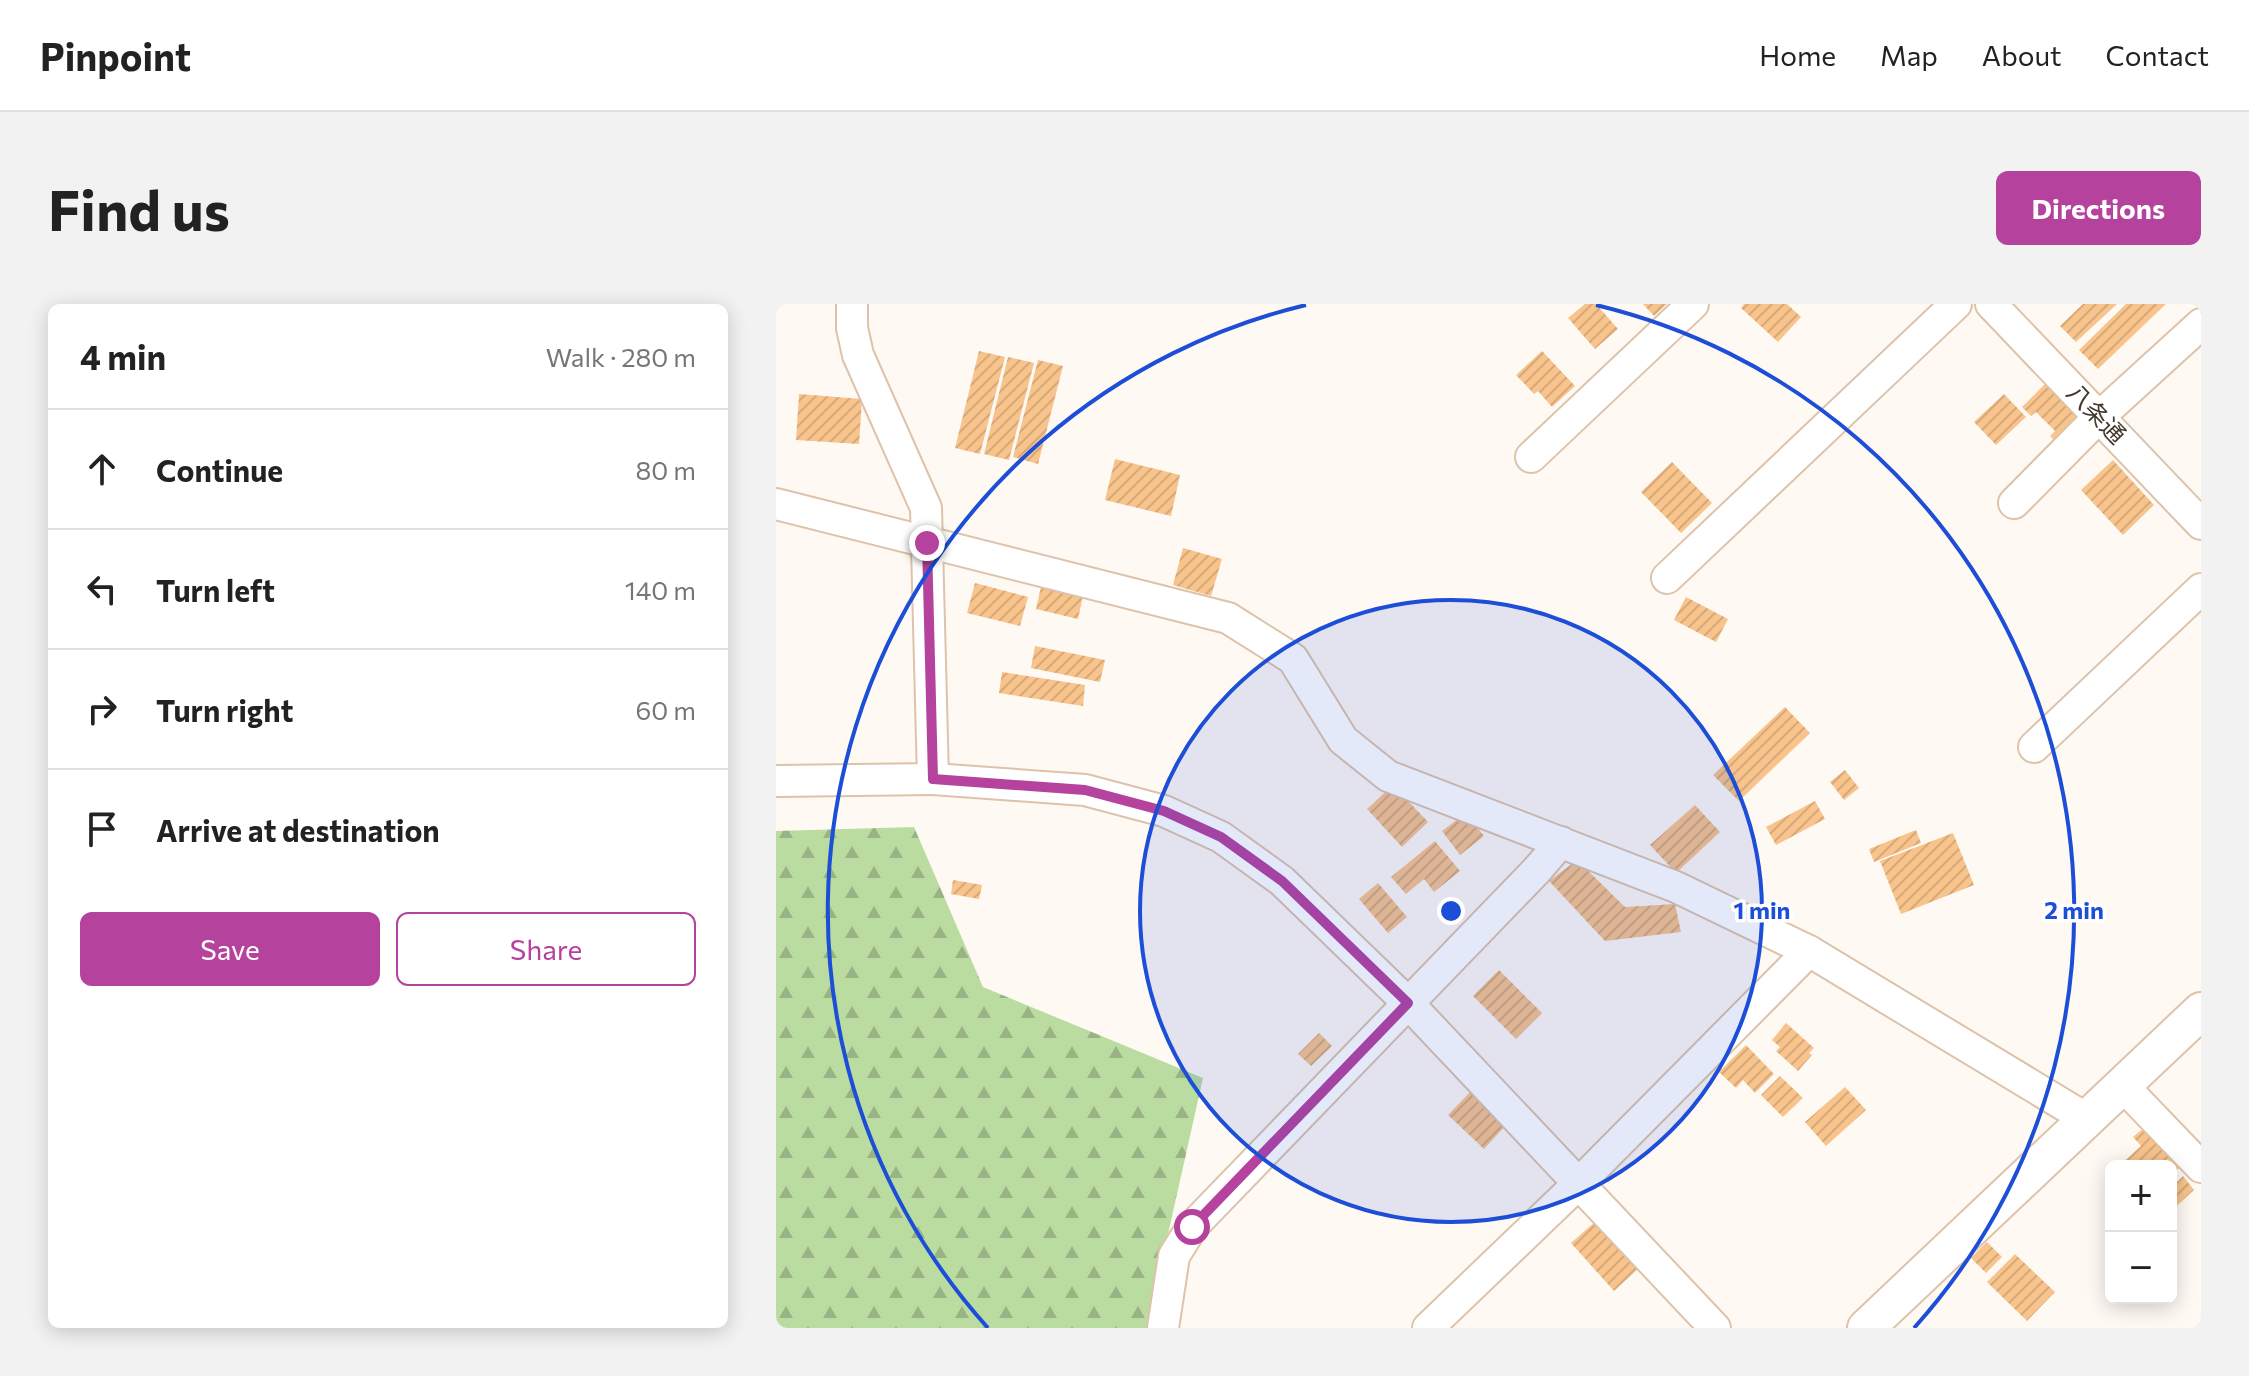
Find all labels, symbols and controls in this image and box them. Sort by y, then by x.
text: Pinpoint [40,32,191,79]
text: Home [1759,38,1836,72]
text: Map [1880,38,1938,72]
text: About [1982,38,2062,72]
text: Contact [2106,38,2209,72]
button: Directions [1996,171,2201,245]
text: Find us [48,174,230,243]
text: 4 min [80,335,166,377]
text: Walk · 280 m [546,341,696,372]
street label: 八条通 [2062,377,2133,449]
icon: ahead [80,447,124,491]
text: Continue [156,451,283,488]
text: 80 m [636,454,696,485]
route end [909,525,945,561]
icon: left [80,567,124,611]
text: Turn left [156,571,275,608]
text: 140 m [625,574,696,605]
icon: right [80,687,124,731]
text: Turn right [156,691,293,728]
text: 60 m [636,694,696,725]
icon: arrive [80,807,124,851]
text: Arrive at destination [156,811,440,848]
text: 1 min [1734,895,1790,924]
text: 2 min [2044,895,2104,924]
centre of rings [1437,897,1465,925]
button: Save [80,912,380,986]
button: Share [396,912,696,986]
map controls [2105,1160,2177,1304]
button: + [2105,1160,2177,1232]
route start [1174,1209,1210,1245]
button: − [2105,1232,2177,1304]

